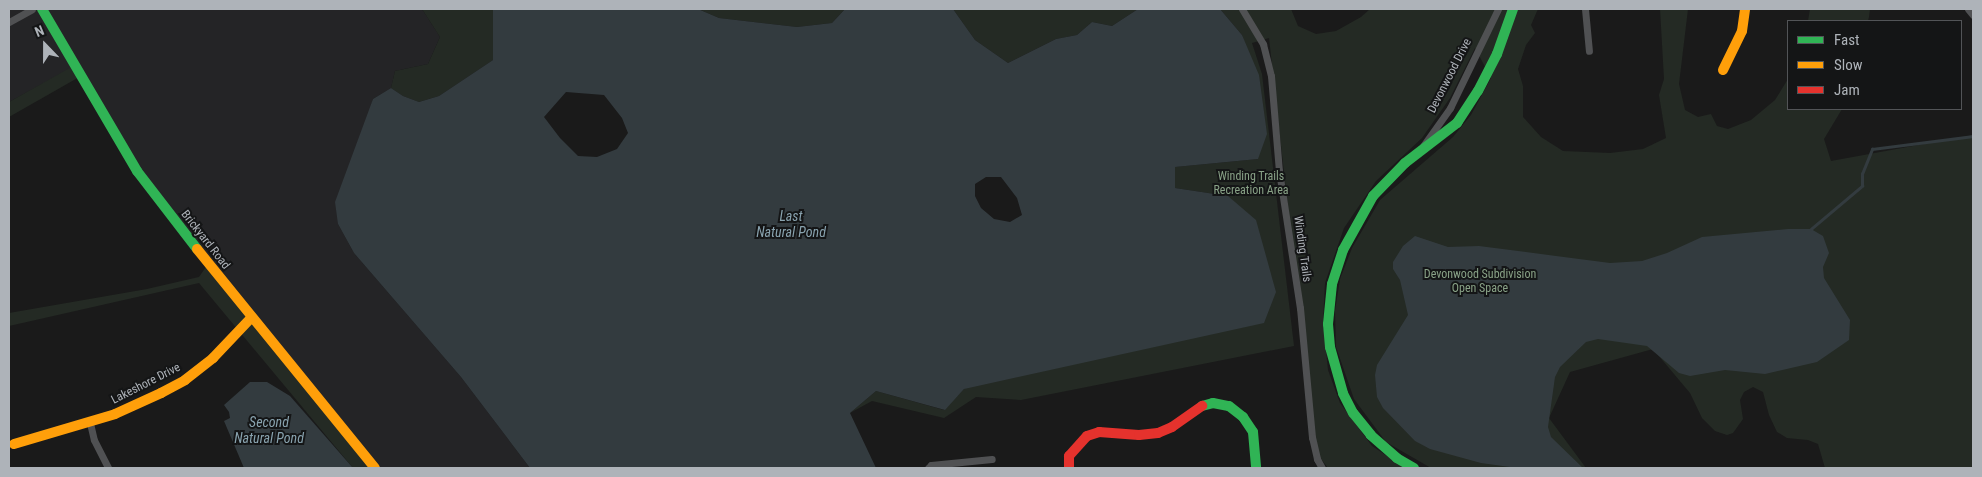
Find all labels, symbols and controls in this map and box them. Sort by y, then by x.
north arrow [20,20,70,70]
legend [1787,20,1962,110]
text: N [32,22,46,40]
text: Fast [1834,31,1859,49]
street label: Devonwood Drive [1425,36,1475,116]
text: Slow [1834,56,1863,74]
text: Jam [1834,81,1860,99]
park label: Winding Trails Recreation Area [1213,170,1289,198]
street label: Brickyard Road [177,208,233,272]
water label: Last Natural Pond [756,208,826,240]
street label: Winding Trails [1290,215,1314,283]
park label: Devonwood Subdivision Open Space [1424,268,1536,296]
street label: Lakeshore Drive [109,360,183,408]
water label: Second Natural Pond [234,414,304,447]

